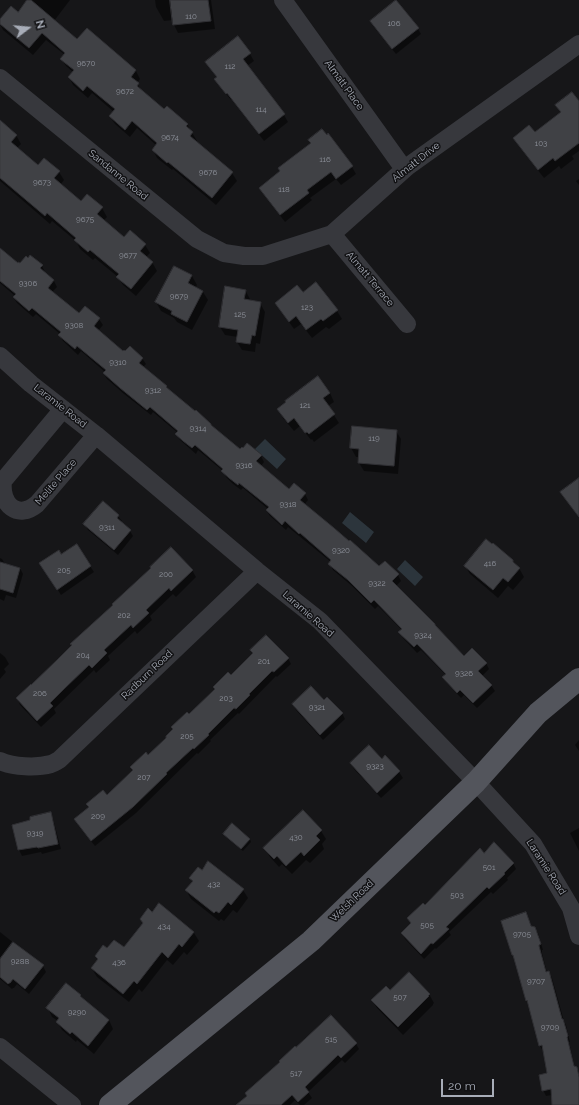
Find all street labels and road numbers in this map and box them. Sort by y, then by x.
street label: Almatt Place [322,58,366,112]
street label: Almatt Drive [390,140,442,184]
street label: Sandanne Road [86,147,150,203]
street label: Almatt Terrace [344,249,396,309]
street label: Laramie Road [31,382,89,430]
street label: Melite Place [33,457,79,507]
street label: Laramie Road [280,588,336,640]
street label: Radburn Road [119,648,175,702]
street label: Laramie Road [524,837,568,897]
street label: Welsh Road [328,877,376,925]

